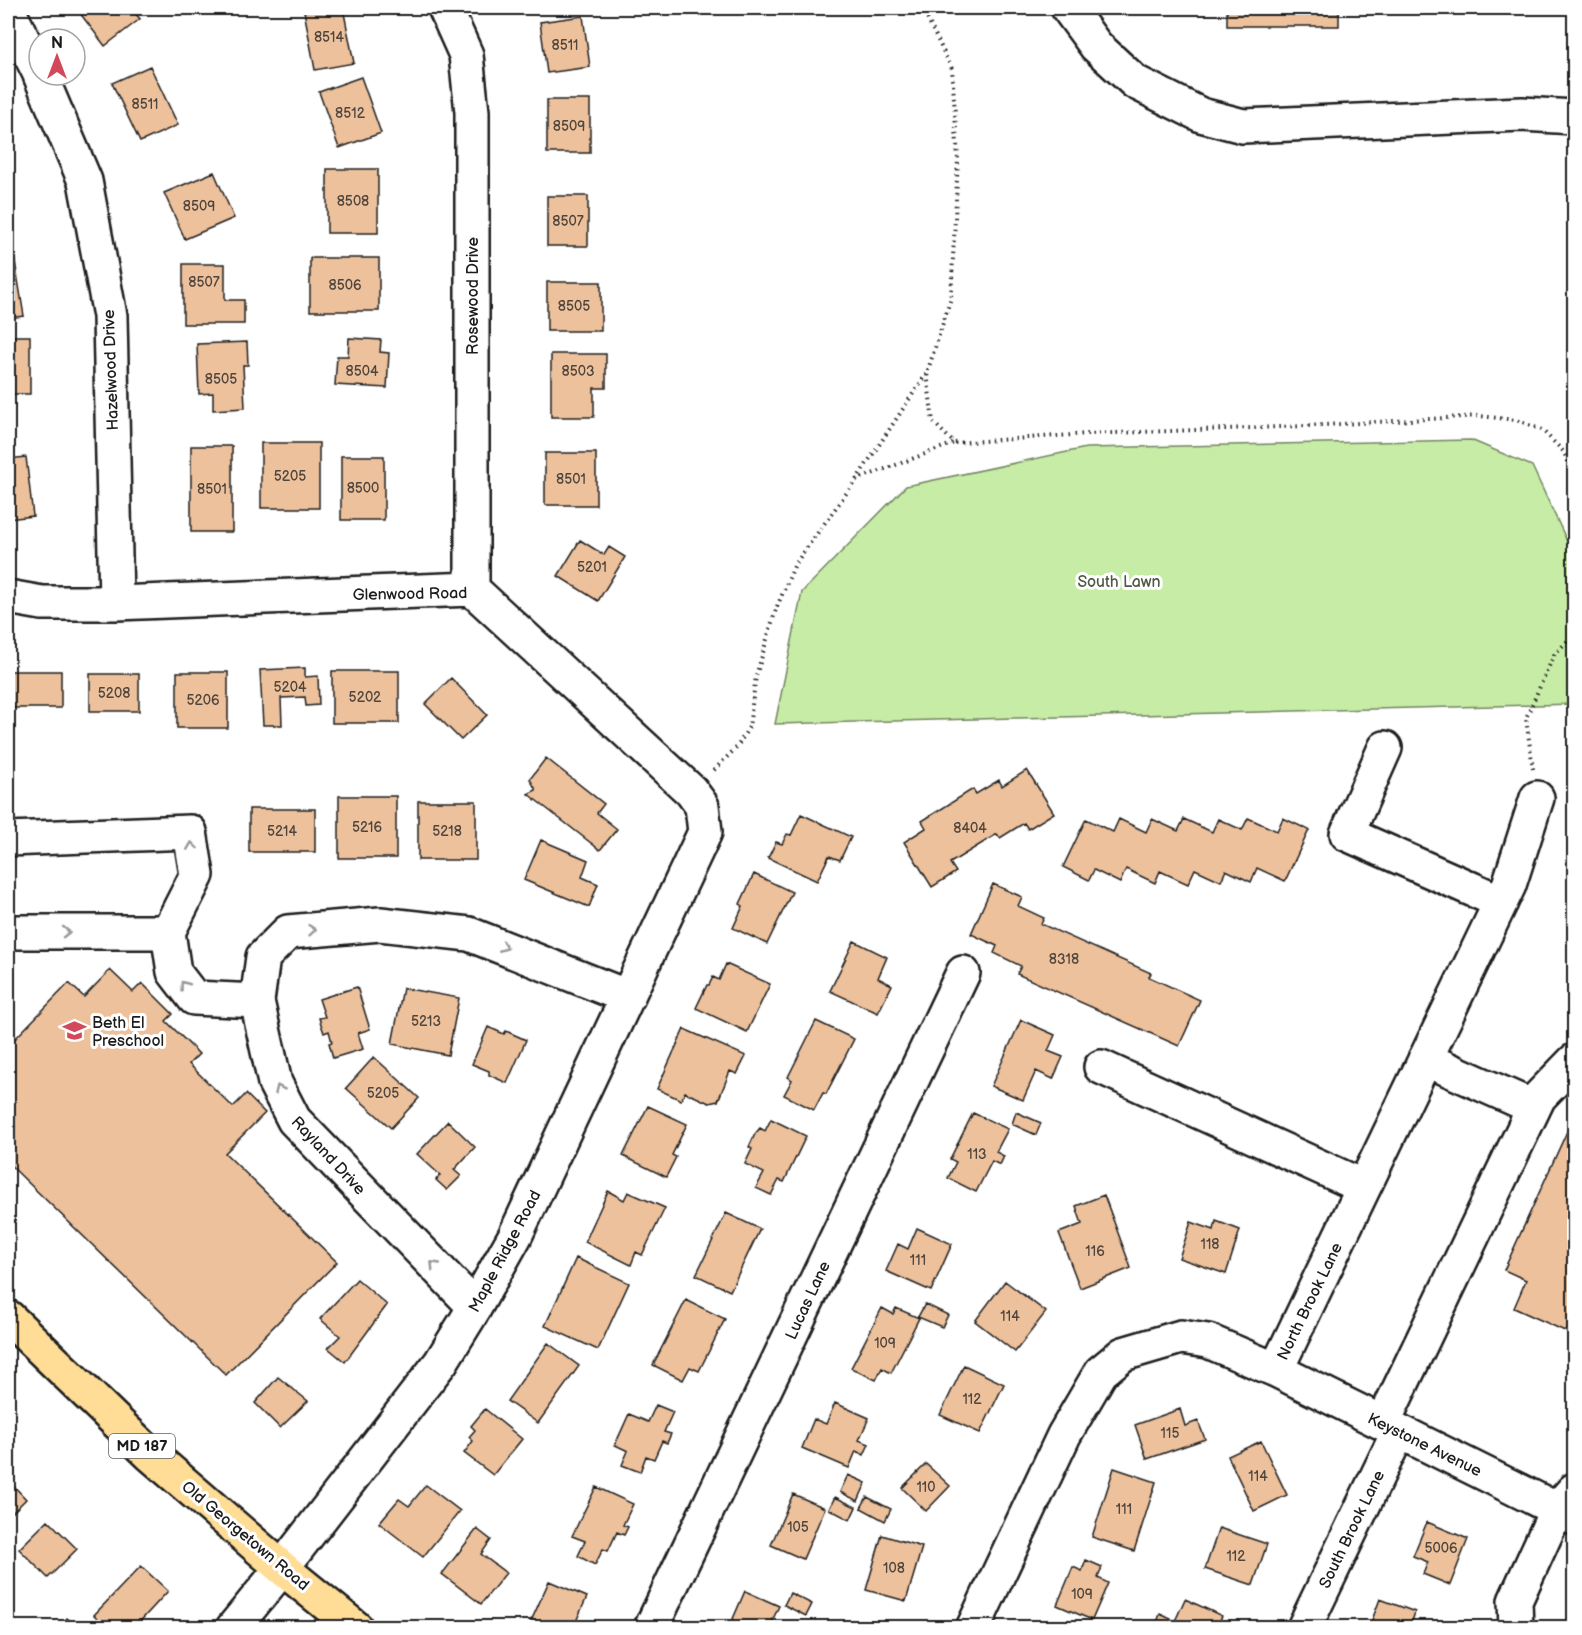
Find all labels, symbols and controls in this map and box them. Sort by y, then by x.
north arrow [27,27,87,87]
house number: 8514 [314,29,345,46]
text: N [51,34,63,53]
house number: 8511 [551,37,579,54]
house number: 8511 [131,96,159,113]
house number: 8512 [335,105,366,122]
house number: 8509 [553,118,585,135]
house number: 8508 [337,193,369,210]
house number: 8509 [183,198,215,215]
house number: 8507 [552,213,584,230]
street label: Rosewood Drive [464,237,483,355]
house number: 8507 [188,274,220,291]
house number: 8506 [329,277,362,294]
house number: 8505 [558,298,590,315]
street label: Hazelwood Drive [100,309,123,431]
house number: 8504 [346,363,379,380]
house number: 8503 [561,363,595,380]
house number: 8505 [205,371,237,388]
house number: 5205 [274,468,306,485]
house number: 8501 [556,471,586,488]
house number: 8500 [347,480,379,497]
house number: 8501 [197,481,227,498]
house number: 5201 [577,559,607,576]
park label: South Lawn [1077,573,1161,592]
street label: Glenwood Road [352,584,468,605]
house number: 5204 [273,679,307,696]
house number: 5208 [98,685,130,702]
house number: 5202 [349,689,382,706]
house number: 5206 [186,692,220,709]
house number: 5216 [352,819,382,836]
house number: 8404 [953,820,987,837]
house number: 5214 [267,823,297,840]
house number: 5218 [432,823,462,840]
one-way arrow [187,841,199,850]
one-way arrow [308,923,317,936]
one-way arrow [61,926,70,938]
one-way arrow [498,940,509,953]
house number: 8318 [1049,951,1079,968]
one-way arrow [180,980,191,991]
house number: 5213 [411,1013,441,1030]
place label: Beth El Preschool [92,1014,164,1051]
school or university icon: Beth El Preschool [61,1018,87,1044]
one-way arrow [274,1084,286,1095]
house number: 5205 [367,1085,399,1102]
street label: Rayland Drive [287,1113,369,1200]
house number: 113 [967,1146,987,1163]
street label: Maple Ridge Road [465,1187,546,1316]
house number: 118 [1201,1236,1220,1253]
street label: North Brook Lane [1274,1239,1347,1363]
house number: 116 [1085,1243,1105,1260]
house number: 111 [910,1252,926,1269]
street label: Lucas Lane [782,1258,835,1343]
one-way arrow [431,1262,442,1273]
house number: 114 [1000,1308,1020,1325]
house number: 109 [874,1335,896,1352]
house number: 112 [962,1391,982,1408]
street label: Keystone Avenue [1364,1410,1485,1481]
house number: 115 [1161,1425,1179,1442]
road number: MD 187 [109,1434,175,1458]
street label: South Brook Lane [1316,1467,1389,1592]
house number: 114 [1248,1468,1268,1485]
street label: Old Georgetown Road [178,1477,312,1595]
house number: 110 [916,1479,936,1496]
house number: 111 [1116,1501,1132,1518]
house number: 105 [787,1519,809,1536]
house number: 5006 [1424,1540,1458,1557]
house number: 112 [1226,1548,1246,1565]
house number: 108 [883,1560,905,1577]
house number: 109 [1071,1586,1093,1603]

